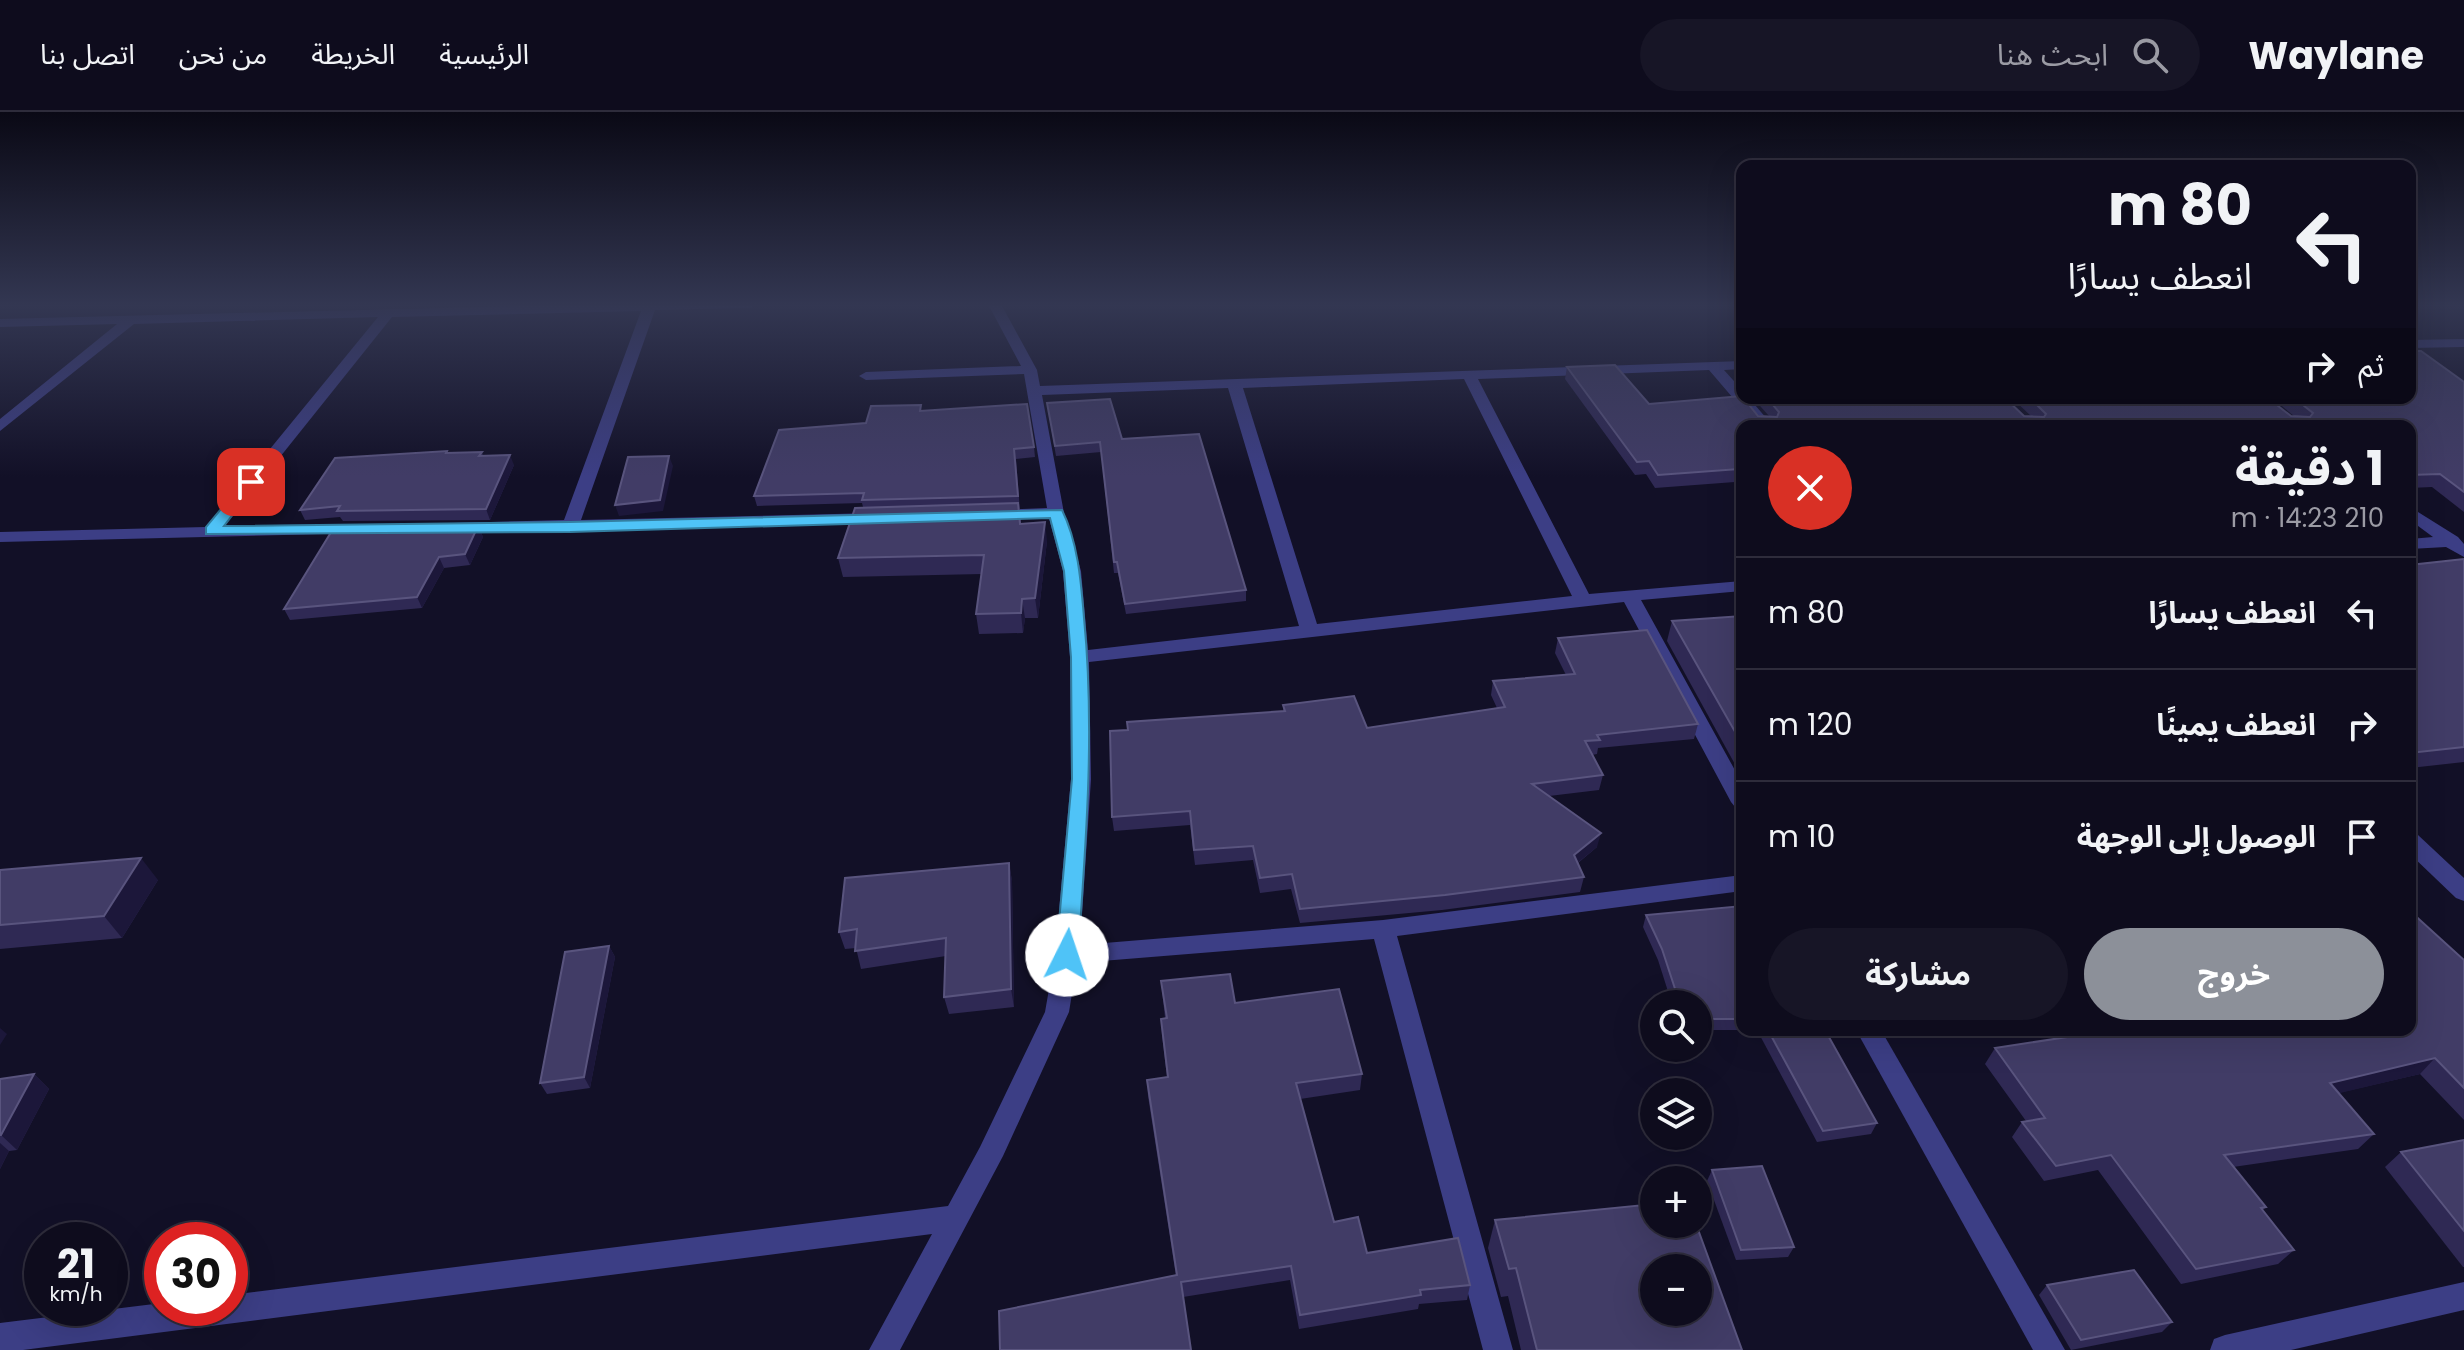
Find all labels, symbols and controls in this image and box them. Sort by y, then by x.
search box [1640,19,2200,91]
text: Waylane [2248,29,2424,82]
text: ابحث هنا [1997,33,2108,76]
icon: search [2128,33,2172,77]
text: اتصل بنا [40,35,135,74]
text: من نحن [179,35,267,74]
text: الخريطة [311,35,395,74]
text: الرئيسية [439,35,529,74]
text: 80 m [2108,166,2252,245]
icon: left [2280,192,2384,296]
text: انعطف يسارًا [2068,251,2252,302]
icon: right [2298,344,2342,388]
text: ثم [2358,344,2384,387]
text: 1 دقيقة [2235,435,2384,502]
button: close [1768,446,1852,530]
pin [217,448,285,516]
icon: arrive [229,460,273,504]
text: 210 m · 14:23 [2231,500,2384,536]
text: 80 m [1768,591,1845,634]
text: انعطف يسارًا [2148,591,2316,634]
icon: left [2340,591,2384,635]
text: 120 m [1768,703,1853,746]
text: انعطف يمينًا [2156,703,2316,746]
icon: right [2340,703,2384,747]
text: 10 m [1768,815,1835,858]
text: الوصول إلى الوجهة [2077,815,2316,858]
icon: arrive [2340,815,2384,859]
position arrow [1025,913,1109,997]
button: مشاركة [1768,928,2068,1020]
button: خروج [2084,928,2384,1020]
map controls [1640,990,1712,1326]
button: search [1640,990,1712,1062]
button: layers [1640,1078,1712,1150]
button: + [1640,1166,1712,1238]
speed limit sign: 30 [144,1222,248,1326]
text: 21 [57,1236,95,1292]
button: − [1640,1254,1712,1326]
text: km/h [49,1280,103,1308]

